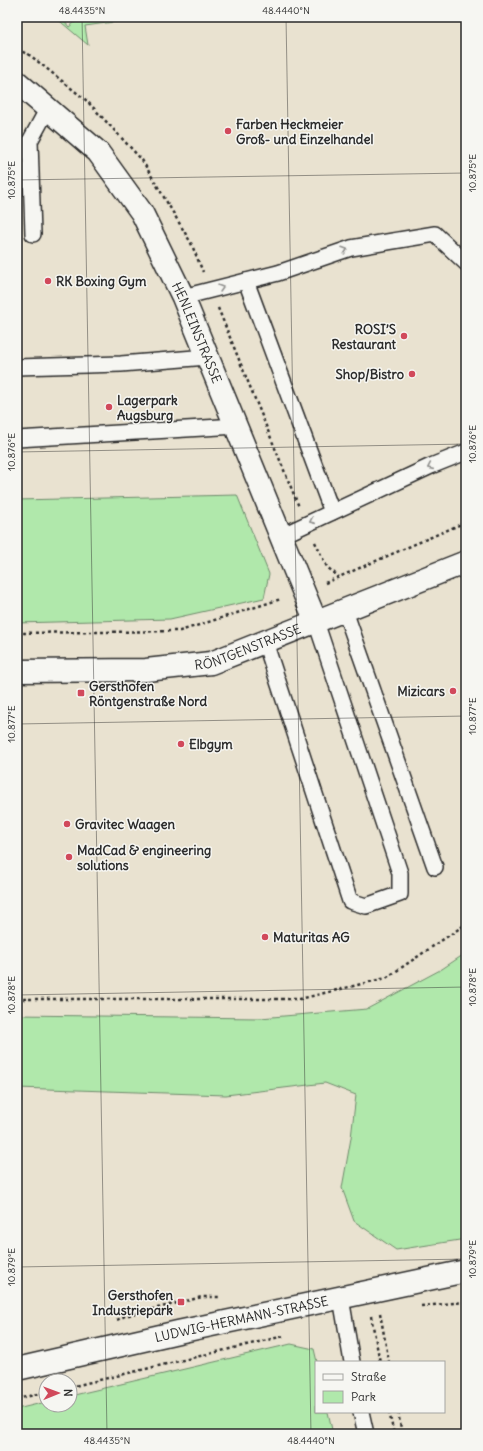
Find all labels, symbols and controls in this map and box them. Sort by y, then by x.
text: 48.4435°N [59,4,105,17]
text: 48.4440°N [262,4,310,17]
place label: Farben Heckmeier Groß- und Einzelhandel [236,116,373,148]
marker: Farben Heckmeier Groß- und Einzelhandel [223,126,233,136]
text: 10.875°E [466,154,479,192]
text: 10.875°E [5,161,18,199]
one-way arrow [341,246,348,255]
place label: RK Boxing Gym [56,273,147,290]
marker: RK Boxing Gym [43,276,53,286]
street label: HENLEINSTRASSE [168,279,226,386]
one-way arrow [217,284,224,293]
place label: ROSI’S Restaurant [331,321,397,353]
marker: ROSI’S Restaurant [399,331,409,341]
place label: Shop/Bistro [336,366,404,383]
marker: Shop/Bistro [407,369,417,379]
place label: Lagerpark Augsburg [117,392,178,424]
marker: Lagerpark Augsburg [104,402,114,412]
text: 10.876°E [466,425,479,463]
text: 10.876°E [5,433,18,471]
one-way arrow [426,462,433,470]
one-way arrow [308,516,316,524]
street label: RÖNTGENSTRASSE [194,620,304,674]
place label: Gersthofen Röntgenstraße Nord [89,678,207,710]
place label: Mizicars [397,683,445,700]
marker: Mizicars [448,686,458,696]
marker: Gersthofen Röntgenstraße Nord [76,688,86,698]
text: 10.877°E [466,697,479,735]
text: 10.877°E [5,705,18,743]
place label: Elbgym [189,736,233,753]
marker: Elbgym [176,739,186,749]
place label: Gravitec Waagen [75,816,176,833]
marker: Gravitec Waagen [62,819,72,829]
place label: MadCad & engineering solutions [77,842,211,874]
marker: MadCad & engineering solutions [64,852,74,862]
place label: Maturitas AG [273,929,350,946]
marker: Maturitas AG [260,932,270,942]
text: 10.878°E [466,968,479,1006]
text: 10.878°E [5,976,18,1014]
text: 10.879°E [466,1240,479,1278]
text: 10.879°E [5,1248,18,1286]
place label: Gersthofen Industriepark [92,1287,173,1319]
street label: LUDWIG-HERMANN-STRASSE [153,1292,330,1346]
marker: Gersthofen Industriepark [176,1297,186,1307]
legend [315,1361,445,1413]
text: Straße [351,1369,386,1384]
north arrow [38,1373,78,1413]
text: N [61,1389,75,1397]
text: Park [351,1389,376,1404]
text: 48.4435°N [84,1434,130,1447]
text: 48.4440°N [287,1434,335,1447]

